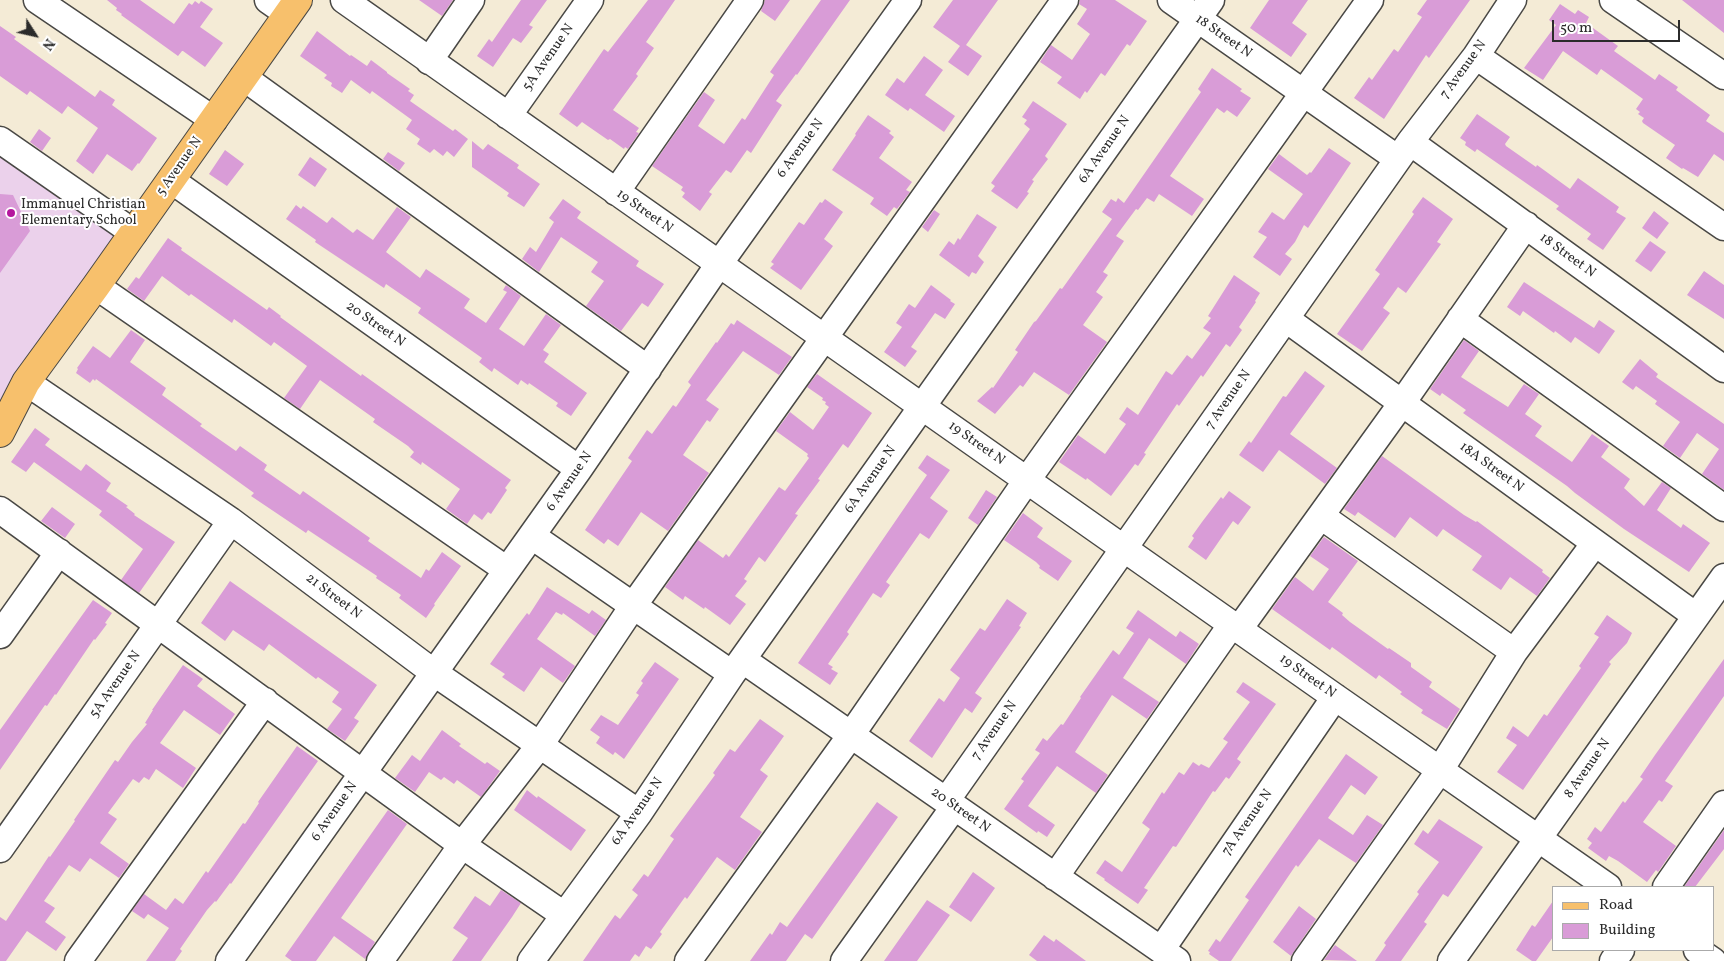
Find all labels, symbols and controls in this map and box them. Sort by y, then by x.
north arrow [10,10,60,60]
scale bar [1554,10,1682,42]
street label: 18 Street N [1191,11,1255,63]
text: 50 m [1560,18,1592,39]
street label: 5A Avenue N [520,21,578,95]
text: N [37,34,58,53]
street label: 7 Avenue N [1437,37,1491,103]
street label: 6A Avenue N [1076,113,1134,187]
street label: 6 Avenue N [774,116,828,182]
street label: 5 Avenue N [153,134,207,200]
street label: 19 Street N [612,186,676,238]
place label: Immanuel Christian Elementary School [21,197,146,230]
marker: Immanuel Christian Elementary School [5,207,17,219]
street label: 18 Street N [1536,230,1598,282]
street label: 20 Street N [342,298,408,352]
street label: 7 Avenue N [1202,367,1256,433]
street label: 19 Street N [944,418,1008,470]
street label: 18A Street N [1456,439,1526,497]
street label: 6A Avenue N [842,443,900,517]
street label: 6 Avenue N [543,449,597,515]
street label: 21 Street N [302,571,364,623]
street label: 5A Avenue N [87,648,145,722]
street label: 19 Street N [1275,651,1339,703]
street label: 7 Avenue N [968,698,1022,764]
street label: 8 Avenue N [1561,736,1615,802]
street label: 6A Avenue N [609,775,667,849]
street label: 6 Avenue N [308,779,362,845]
street label: 20 Street N [927,784,993,838]
street label: 7A Avenue N [1219,787,1277,859]
legend [1552,886,1714,951]
text: Road [1599,895,1633,916]
text: Building [1599,920,1655,941]

